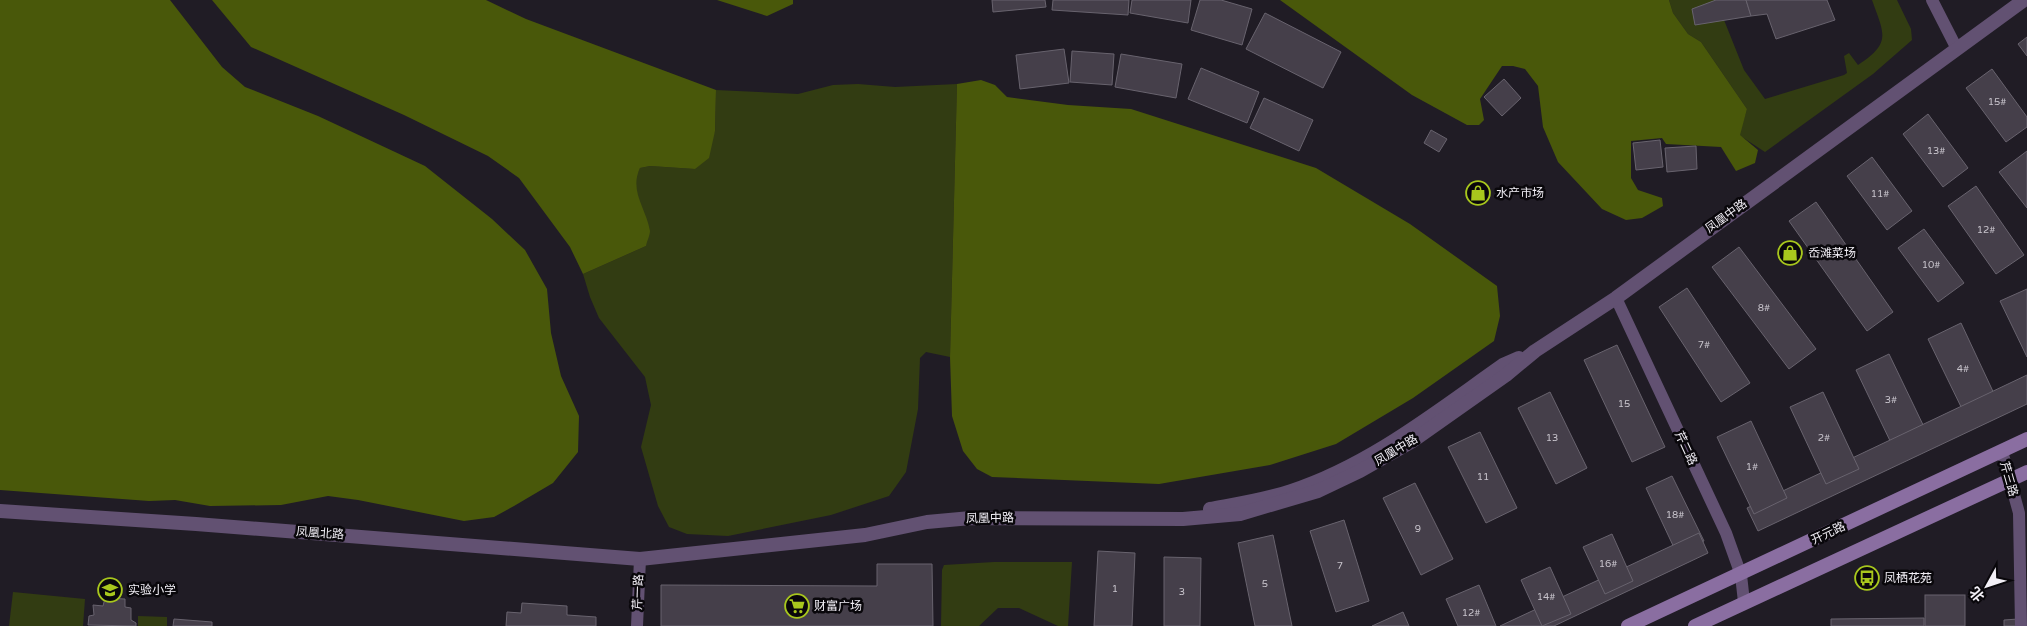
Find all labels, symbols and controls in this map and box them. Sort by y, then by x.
house number: 15# [1988,96,2006,108]
house number: 13# [1927,145,1945,157]
shop icon: 水产市场 [1465,180,1491,206]
place label: 水产市场 [1496,186,1544,200]
house number: 11# [1871,188,1889,200]
street label: 凤凰中路 [1702,196,1750,236]
house number: 12# [1977,224,1995,236]
shop icon: 岙滩菜场 [1777,240,1803,266]
place label: 岙滩菜场 [1808,246,1856,260]
house number: 10# [1922,259,1940,271]
house number: 8# [1758,302,1770,314]
house number: 7# [1698,339,1710,351]
house number: 4# [1957,363,1969,375]
house number: 3# [1885,394,1897,406]
house number: 15 [1618,398,1630,410]
street label: 芹二路 [1672,429,1700,467]
street label: 凤凰中路 [1372,432,1420,468]
house number: 13 [1546,432,1558,444]
house number: 2# [1818,432,1830,444]
street label: 芹三路 [1997,460,2021,498]
house number: 1# [1746,461,1758,473]
house number: 11 [1477,471,1489,483]
house number: 18# [1666,509,1684,521]
street label: 凤凰中路 [966,511,1014,525]
street label: 开元路 [1809,519,1847,547]
house number: 9 [1415,523,1421,535]
street label: 凤凰北路 [296,524,344,542]
house number: 16# [1599,558,1617,570]
house number: 7 [1337,560,1343,572]
north arrow [1962,561,2012,611]
bus stop icon: 凤栖花苑 [1854,565,1880,591]
place label: 凤栖花苑 [1884,571,1932,585]
street label: 芹一路 [630,574,646,610]
school or university icon: 实验小学 [97,577,123,603]
house number: 5 [1262,578,1268,590]
place label: 实验小学 [128,583,176,597]
house number: 1 [1112,583,1118,595]
text: 北 [1966,583,1988,605]
house number: 3 [1179,586,1185,598]
house number: 14# [1537,591,1555,603]
supermarket icon: 财富广场 [784,593,810,619]
place label: 财富广场 [814,599,862,613]
house number: 12# [1462,607,1480,619]

